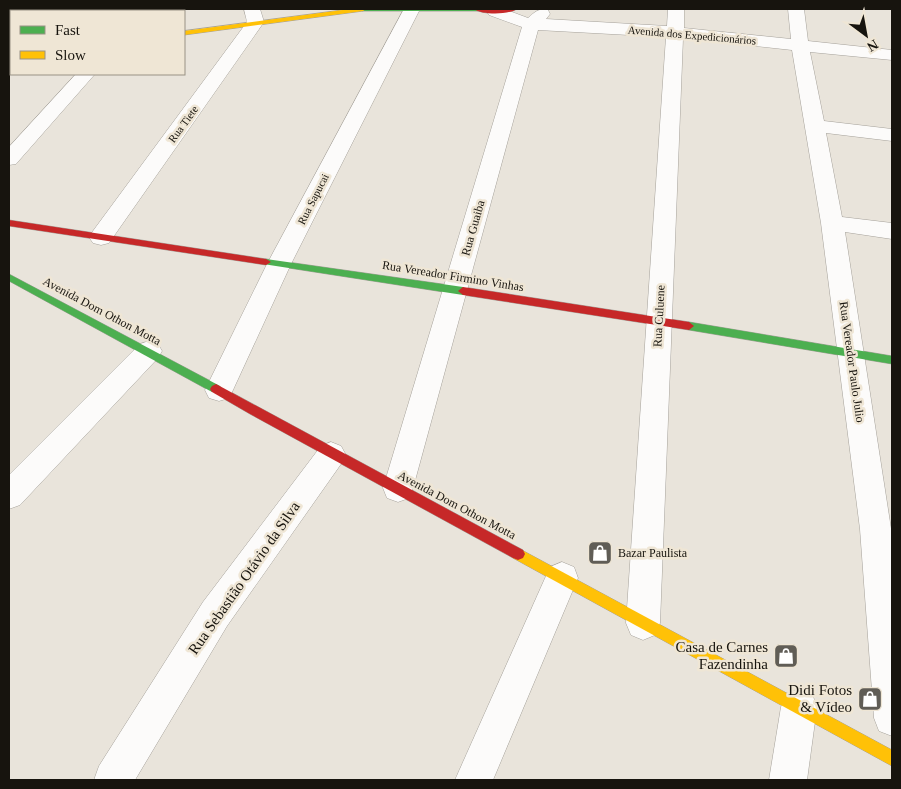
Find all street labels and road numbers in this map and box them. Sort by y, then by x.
street label: Avenida dos Expedicionários [627,23,757,47]
street label: Rua Tiete [166,103,200,145]
street label: Rua Sapucai [295,172,331,226]
street label: Rua Guaiba [458,198,488,257]
street label: Rua Vereador Firmino Vinhas [381,258,525,294]
street label: Avenida Dom Othon Motta [41,274,164,348]
street label: Rua Culuene [650,285,668,347]
street label: Rua Vereador Paulo Julio [837,301,867,423]
street label: Avenida Dom Othon Motta [396,468,519,542]
street label: Rua Sebastião Otávio da Silva [185,498,303,657]

